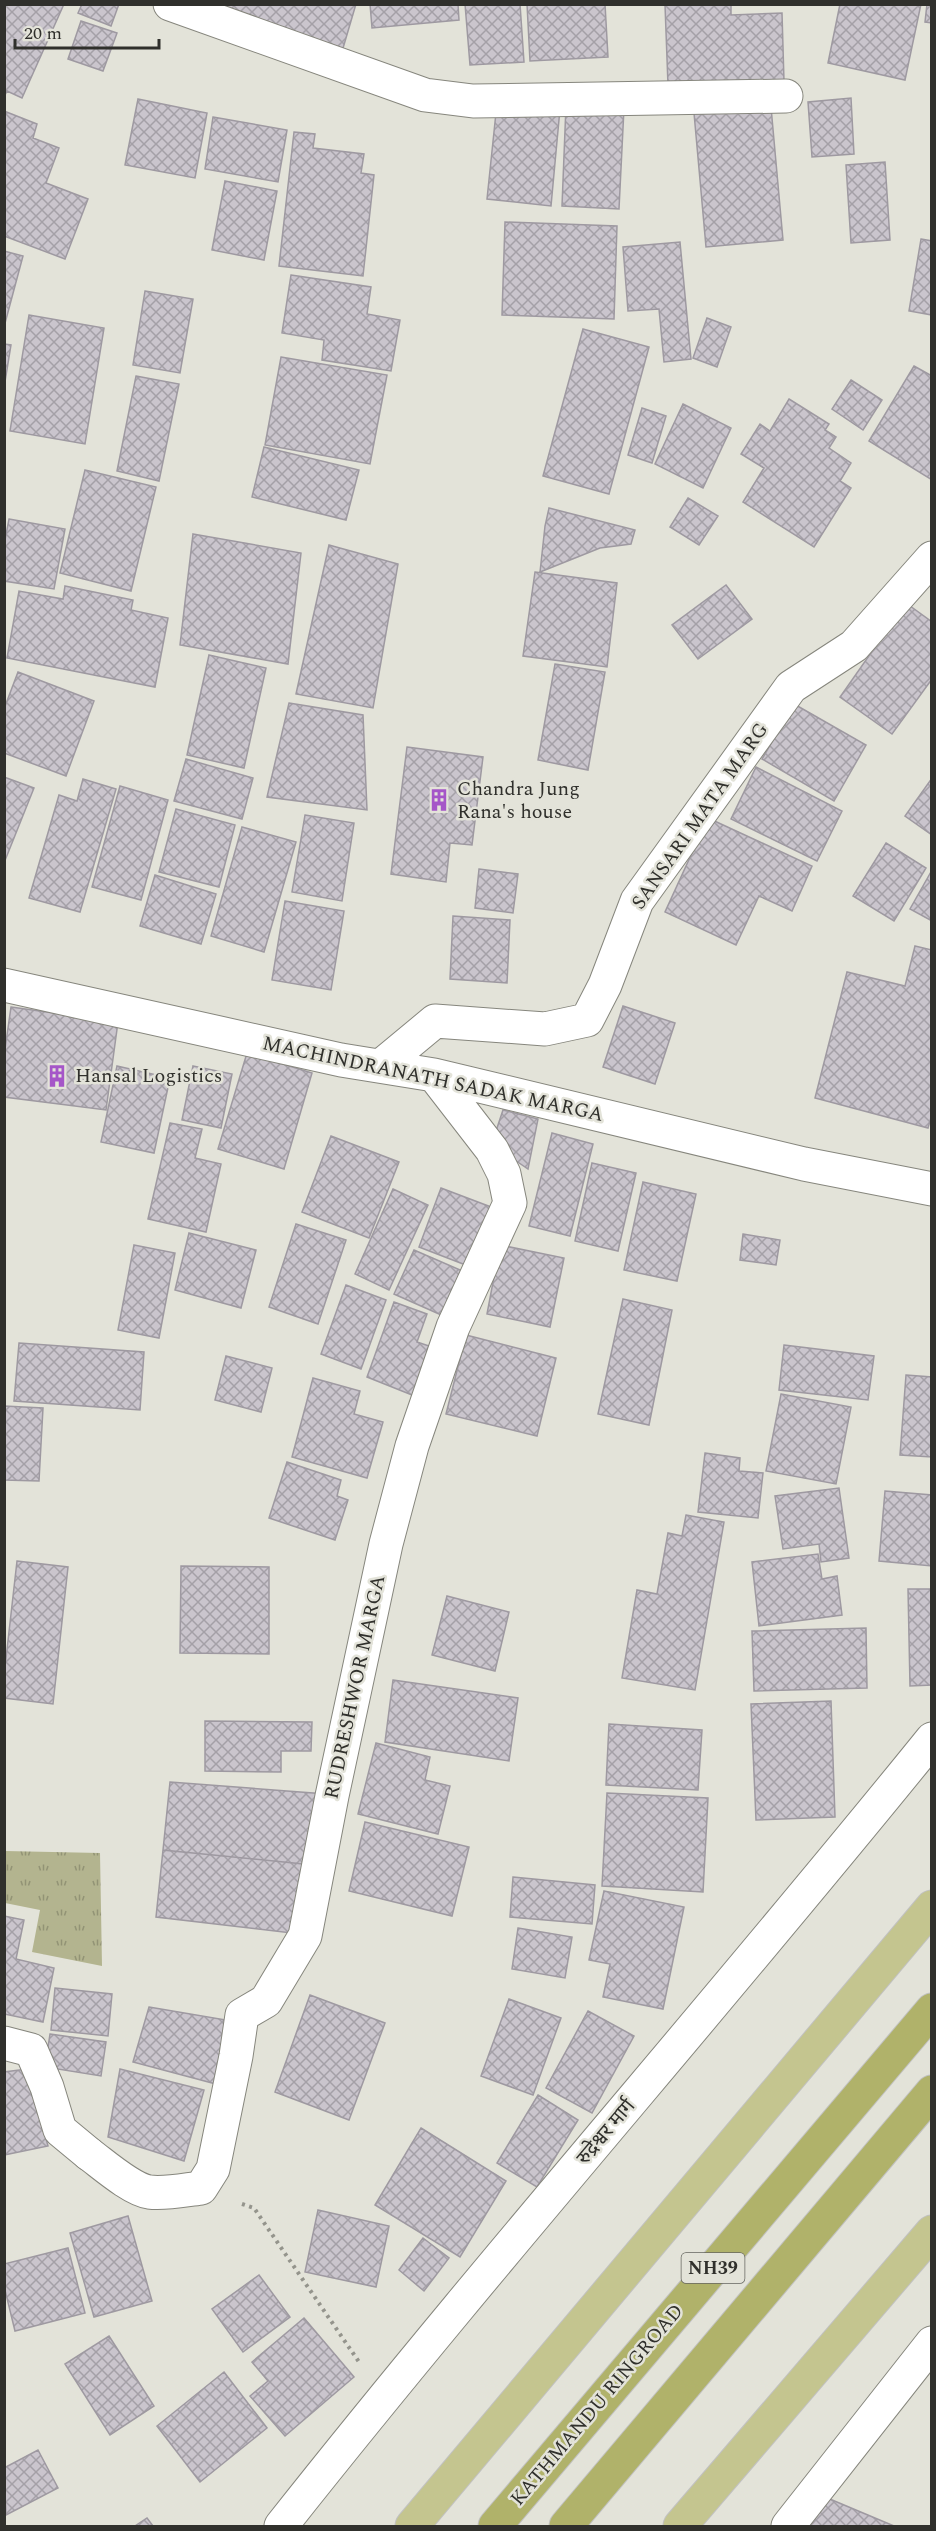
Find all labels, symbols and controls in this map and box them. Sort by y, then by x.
scale bar [15,12,159,50]
text: 20 m [24,20,62,47]
street label: SANSARI MATA MARG [624,716,776,916]
place label: Chandra Jung Rana's house [457,774,580,827]
building icon: Chandra Jung Rana's house [426,787,452,813]
street label: MACHINDRANATH SADAK MARGA [260,1028,606,1130]
place label: Hansal Logistics [75,1061,222,1091]
building icon: Hansal Logistics [44,1063,70,1089]
street label: RUDRESHWOR MARGA [317,1572,393,1802]
street label: रुद्रेश्वर मार्ग [569,2092,643,2171]
road number: NH39 [682,2253,744,2283]
street label: KATHMANDU RINGROAD [503,2297,691,2513]

